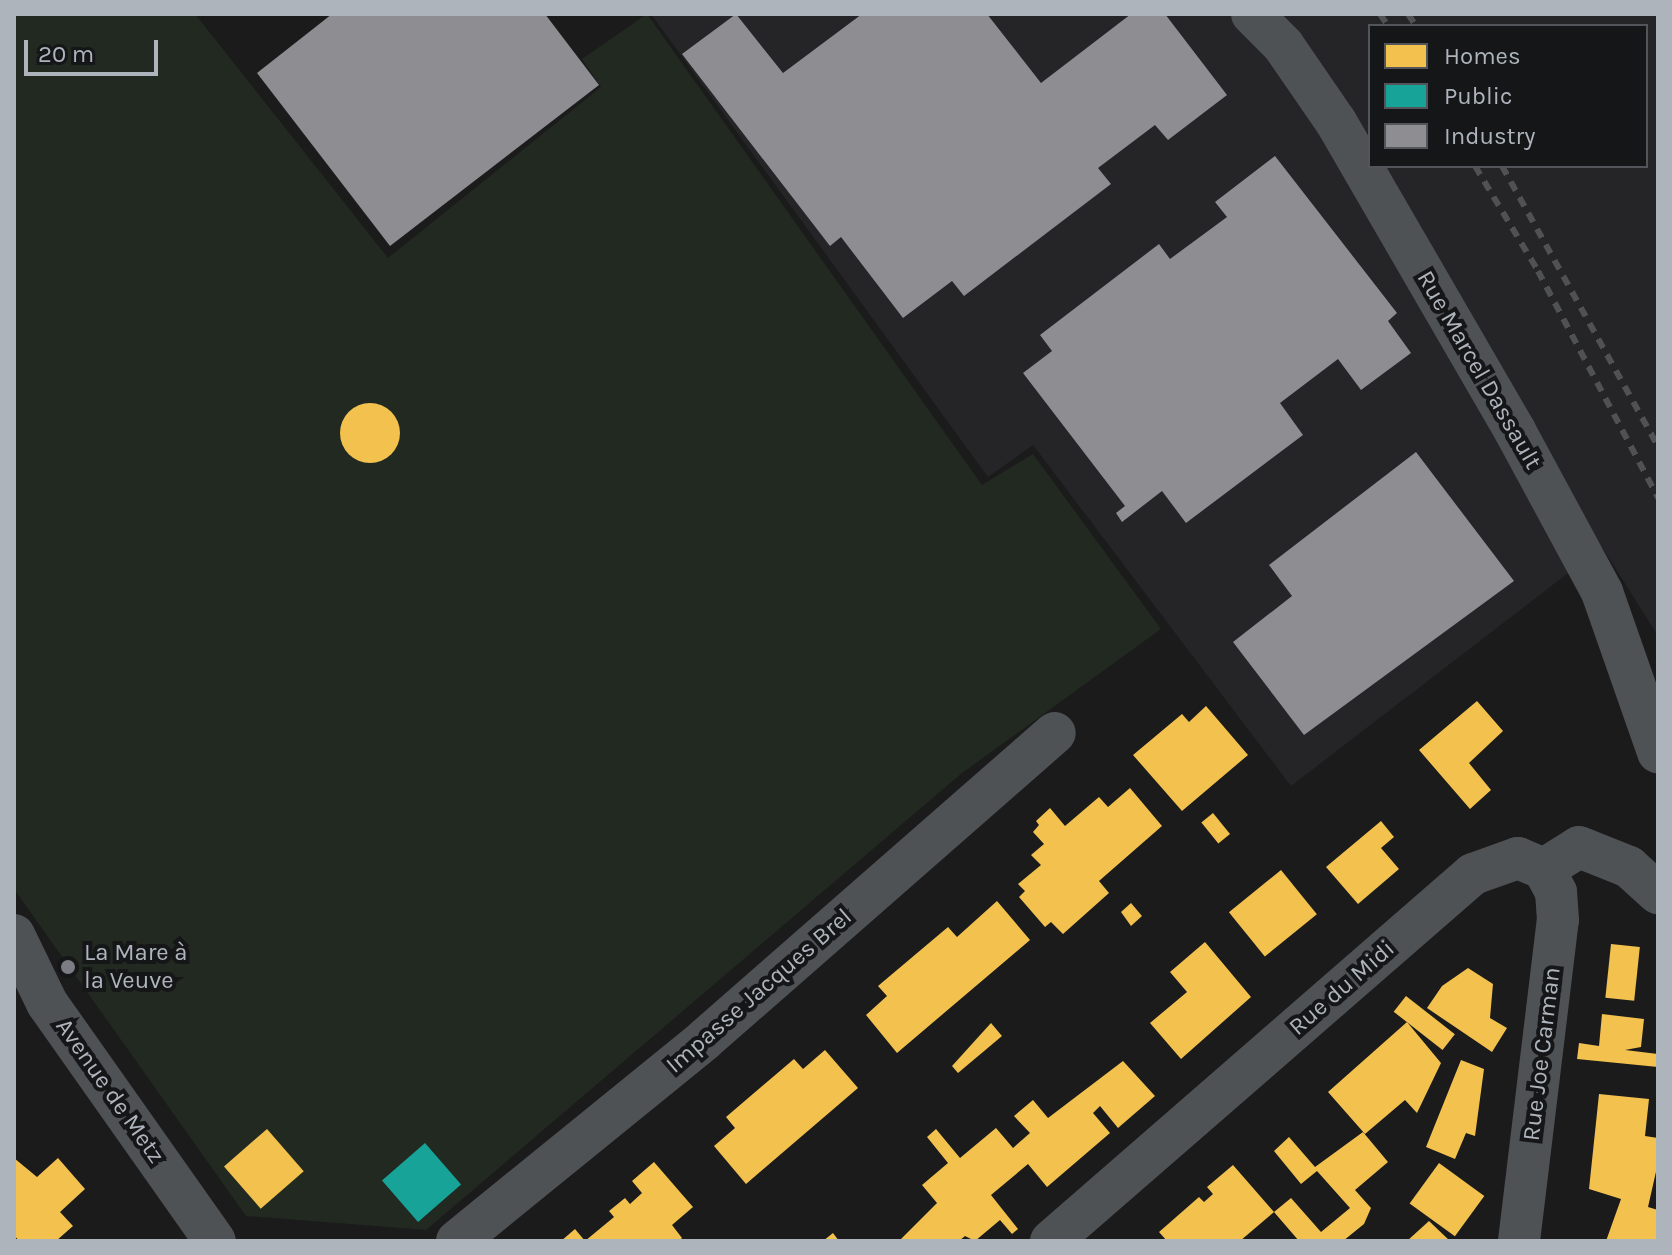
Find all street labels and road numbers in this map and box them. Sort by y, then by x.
street label: Rue Marcel Dassault [1410,266,1548,474]
street label: Impasse Jacques Brel [660,902,858,1080]
street label: Rue du Midi [1283,934,1401,1042]
street label: Rue Joe Carman [1517,965,1567,1143]
street label: Avenue de Metz [49,1013,171,1169]

